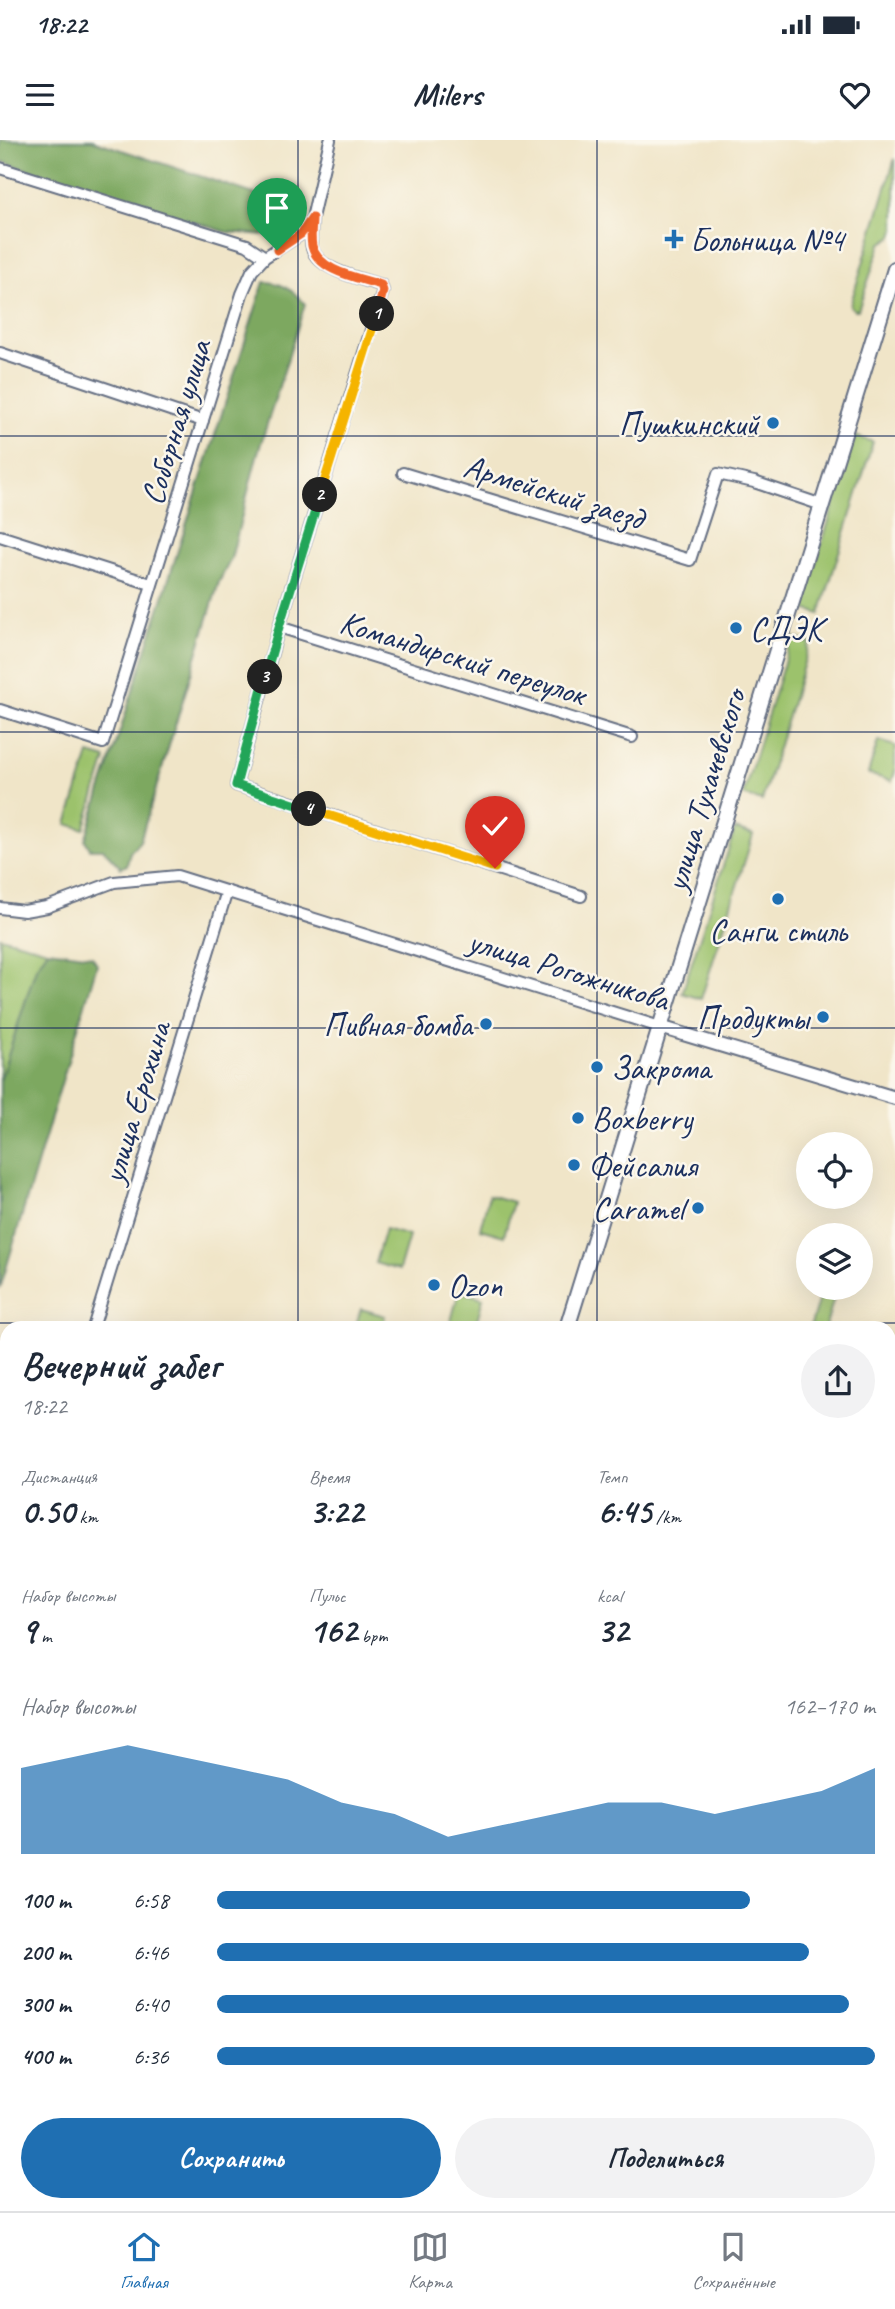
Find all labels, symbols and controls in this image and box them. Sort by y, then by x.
text: 18:22 [35,8,87,41]
text: Milers [413,74,482,115]
icon: menu [21,76,59,114]
icon: heart [836,76,874,114]
pin [247,178,307,250]
icon: arrive [258,189,296,227]
place label: Больница №4 [690,219,847,261]
marker: Больница №4 [664,229,684,249]
pin: 1 [360,296,394,332]
text: 1 [372,301,381,325]
street label: Соборная улица [131,332,222,510]
place label: Пушкинский [619,403,761,445]
marker: Пушкинский [765,415,781,431]
street label: Армейский заезд [459,445,652,540]
pin: 2 [302,478,338,512]
text: 2 [315,482,324,506]
street label: Командирский переулок [335,601,593,716]
place label: СДЭК [750,608,829,650]
marker: СДЭК [728,620,744,636]
pin: 3 [247,660,282,694]
text: 3 [260,664,269,688]
street label: улица Тухачевского [654,681,756,898]
pin: 4 [292,792,326,826]
text: 4 [304,796,313,820]
pin [465,796,525,868]
icon: check [476,807,514,845]
marker: Санги стиль [770,891,786,907]
place label: Санги стиль [709,910,849,952]
street label: улица Рогожникова [461,919,676,1021]
place label: Продукты [697,997,812,1039]
place label: Пивная бомба [324,1004,474,1046]
marker: Продукты [815,1009,831,1025]
street label: улица Ерохина [91,1014,181,1190]
marker: Пивная бомба [478,1016,494,1032]
place label: Закрома [611,1047,713,1089]
marker: Закрома [589,1059,605,1075]
place label: Boxberry [592,1098,695,1140]
marker: Boxberry [570,1110,586,1126]
map controls [796,1132,873,1300]
button: locate [796,1132,873,1209]
place label: Фейсалия [588,1145,700,1187]
marker: Фейсалия [566,1157,582,1173]
place label: Caramel [592,1188,689,1230]
marker: Caramel [690,1200,706,1216]
button: layers [796,1223,873,1300]
place label: Ozon [448,1265,502,1307]
marker: Ozon [426,1277,442,1293]
text: Вечерний забег [21,1342,220,1389]
button: share [801,1344,875,1418]
text: 18:22 [21,1392,67,1421]
text: Дистанция [21,1465,97,1489]
text: Время [309,1465,349,1489]
text: Темп [597,1465,628,1489]
text: 0.50 [21,1489,75,1534]
text: 3:22 [309,1489,363,1534]
text: 6:45 [597,1489,651,1534]
text: km [75,1505,98,1529]
text: /km [651,1505,681,1529]
text: Набор высоты [21,1584,115,1608]
text: Пульс [309,1584,346,1608]
text: kcal [597,1584,622,1608]
text: 9 [21,1608,36,1653]
text: 162 [309,1608,357,1653]
text: 32 [597,1608,629,1653]
text: m [36,1624,52,1648]
text: bpm [357,1624,388,1648]
text: Набор высоты [21,1692,135,1721]
text: 162–170 m [784,1692,875,1721]
text: 100 m [21,1886,71,1915]
text: 6:58 [133,1886,169,1915]
text: 200 m [21,1938,71,1967]
text: 6:46 [133,1938,169,1967]
text: 300 m [21,1990,71,2019]
text: 6:40 [133,1990,169,2019]
text: 400 m [21,2042,71,2071]
text: 6:36 [133,2042,169,2071]
button: Сохранить [21,2118,441,2198]
button: Поделиться [455,2118,875,2198]
tab: Главная [120,2228,168,2294]
tab: Карта [408,2228,452,2294]
tab: Сохранённые [692,2228,775,2294]

